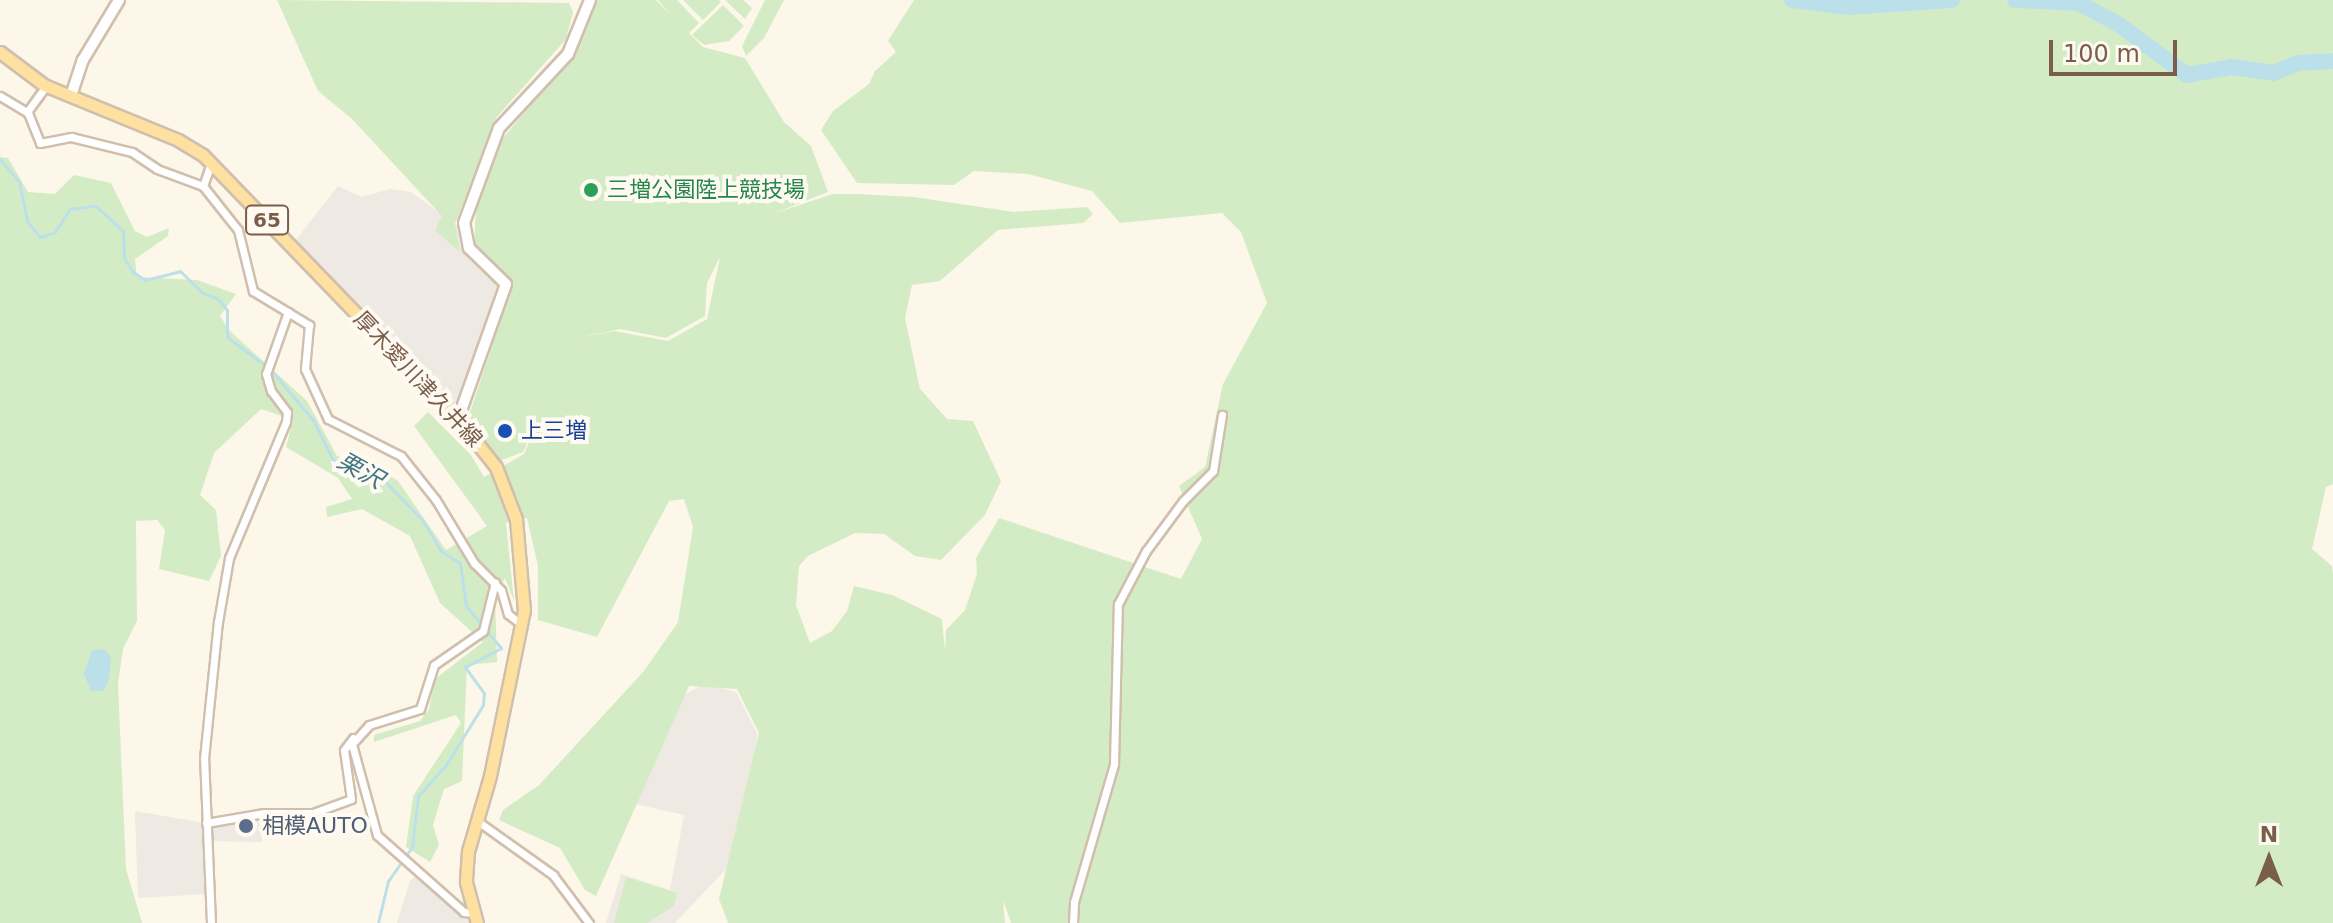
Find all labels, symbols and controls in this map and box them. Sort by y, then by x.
scale bar [2053,24,2181,74]
text: 100 m [2063,40,2140,68]
place label: 三増公園陸上競技場 [607,177,805,203]
marker: 三増公園陸上競技場 [582,181,600,199]
road number: 65 [245,204,289,236]
street label: 厚木愛川津久井線 [348,306,488,452]
place label: 上三増 [521,418,587,444]
marker: 上三増 [496,422,514,440]
water label: 栗沢 [332,447,388,495]
place label: 相模AUTO [262,813,368,839]
marker: 相模AUTO [237,817,255,835]
north arrow [2229,819,2309,899]
text: N [2260,822,2278,847]

